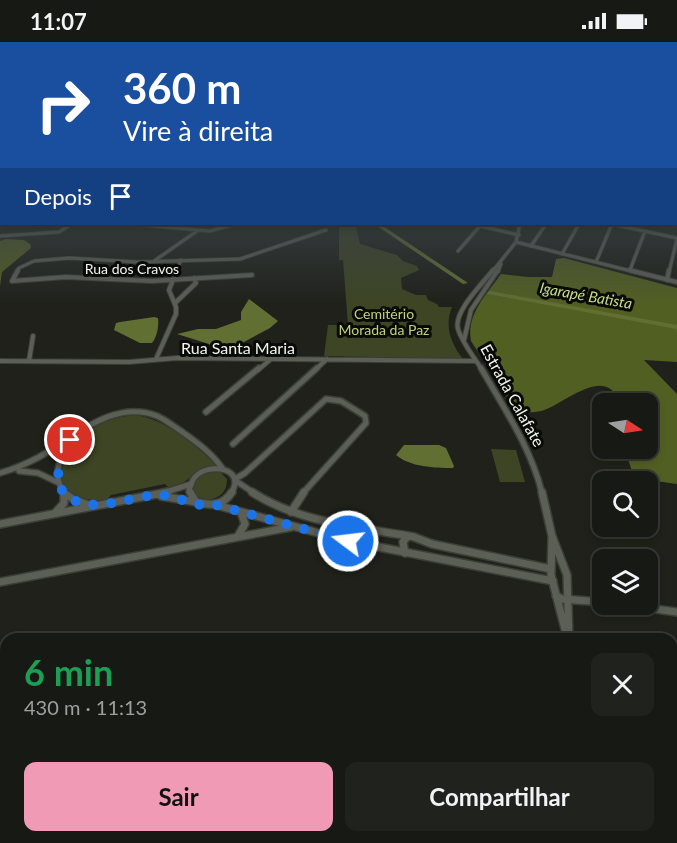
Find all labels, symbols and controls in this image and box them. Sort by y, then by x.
text: 11:07 [30,8,87,35]
text: 360 m [123,63,241,113]
icon: right [24,66,102,144]
text: Vire à direita [123,114,273,147]
icon: arrive [104,180,137,213]
text: Depois [24,183,92,210]
street label: Rua dos Cravos [85,260,179,277]
water label: Igarapé Batista [538,278,634,312]
park label: Cemitério Morada da Paz [339,305,429,338]
street label: Rua Santa Maria [181,338,295,357]
street label: Estrada Calafate [477,340,549,450]
north arrow [592,393,658,459]
map controls [592,393,658,615]
pin [44,414,95,465]
icon: arrive [53,423,86,456]
button: search [592,471,658,537]
position arrow [316,509,380,573]
button: layers [592,549,658,615]
text: 6 min [24,650,113,694]
button: close [591,653,654,716]
text: 430 m · 11:13 [24,695,147,719]
button: Sair [24,762,333,831]
button: Compartilhar [345,762,654,831]

